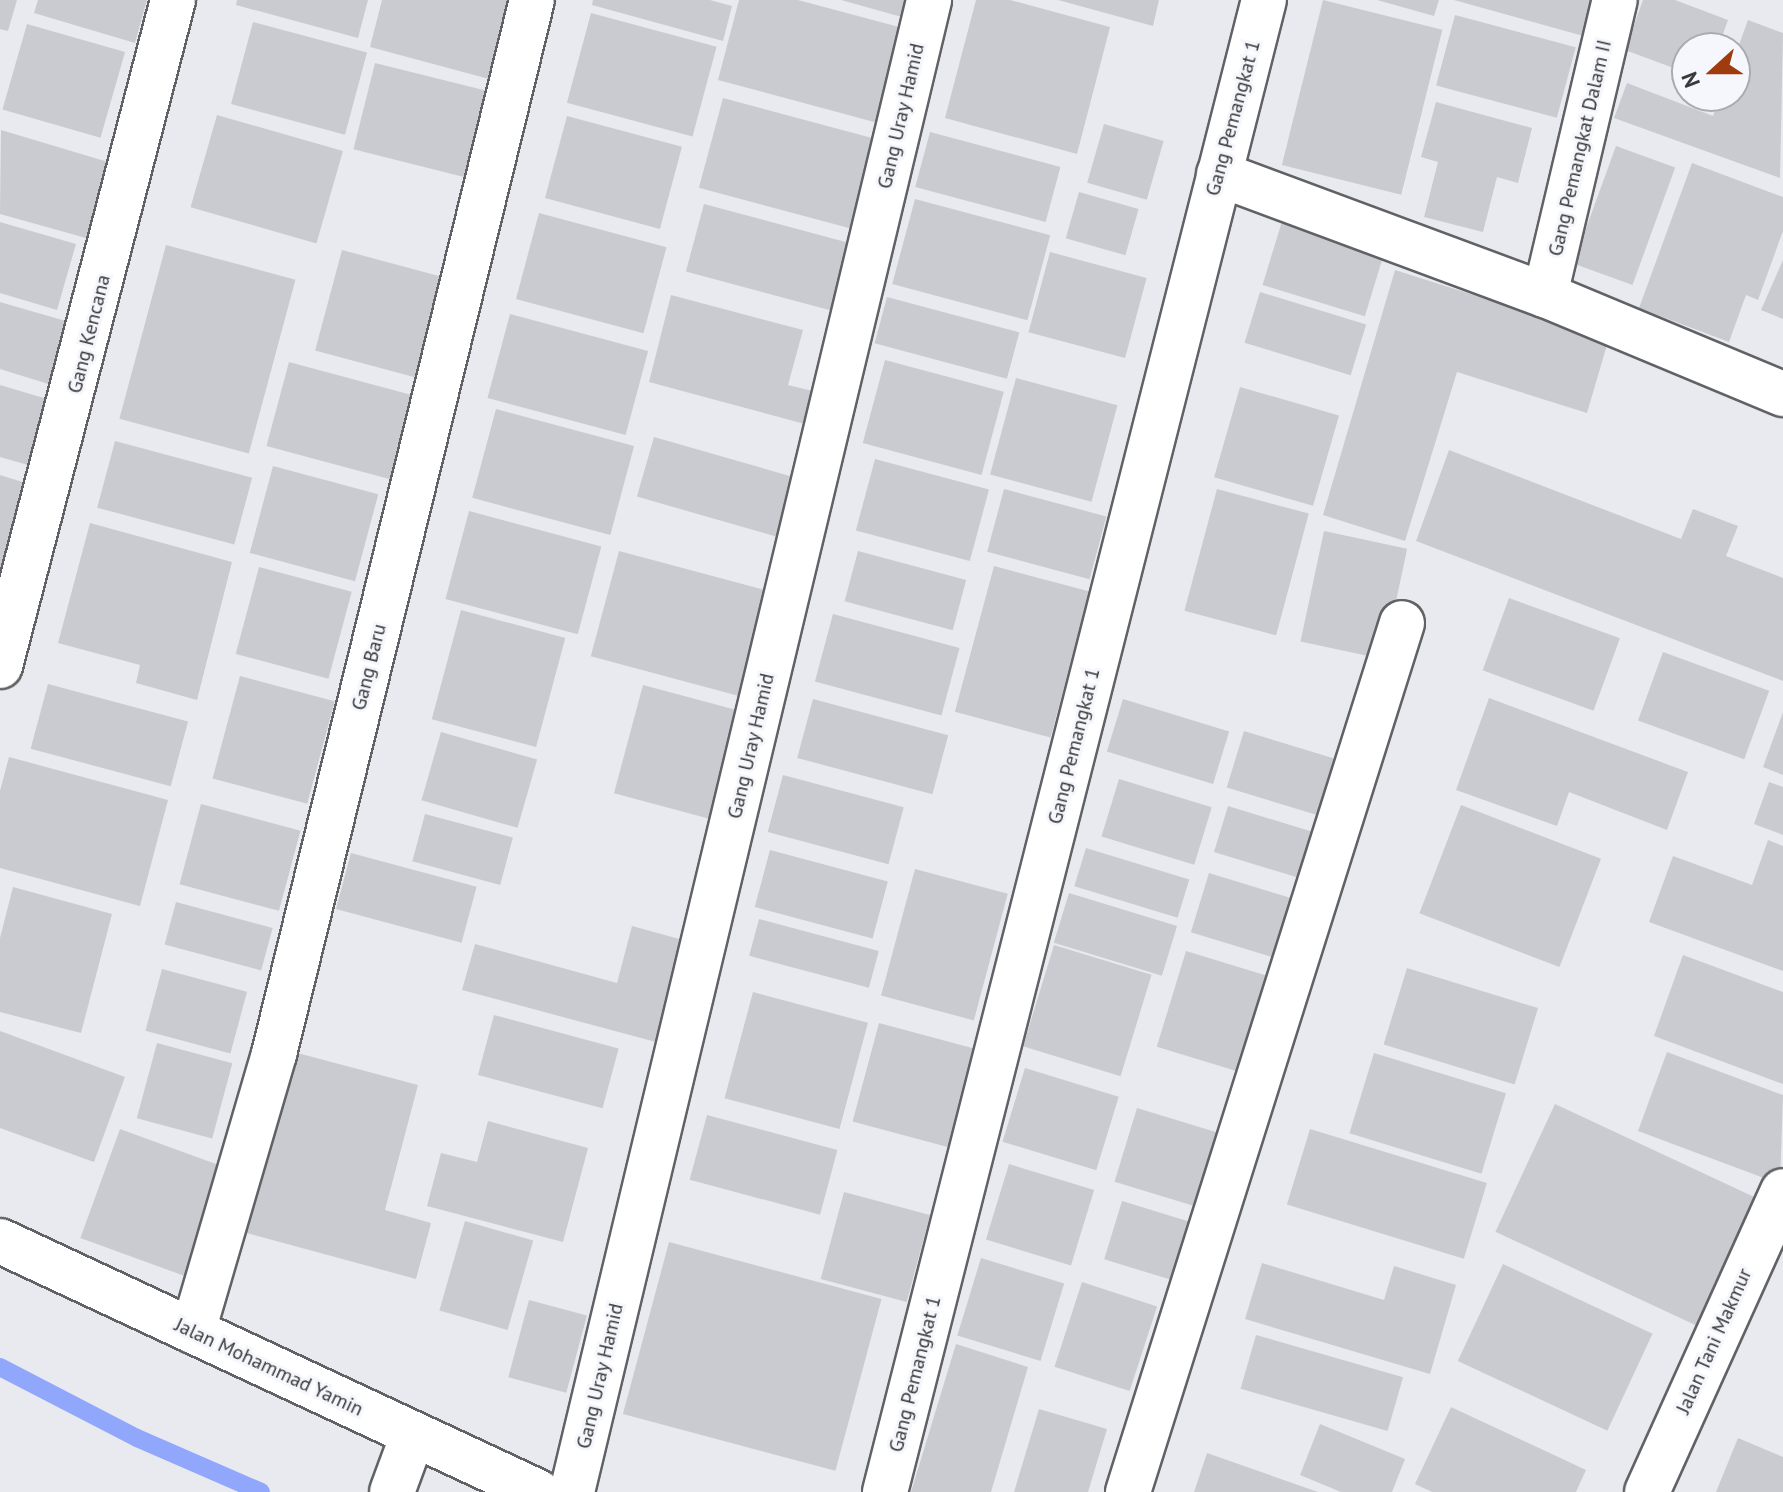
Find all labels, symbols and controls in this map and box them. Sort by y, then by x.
north arrow [1671,32,1751,112]
street label: Gang Pemangkat 1 [1201,38,1265,198]
street label: Gang Pemangkat Dalam II [1543,38,1617,258]
street label: Gang Uray Hamid [873,41,929,191]
text: N [1675,68,1706,92]
street label: Gang Kencana [63,272,115,396]
street label: Gang Baru [347,621,391,713]
street label: Gang Pemangkat 1 [1043,665,1105,827]
street label: Gang Uray Hamid [723,671,779,821]
street label: Jalan Tani Makmur [1671,1264,1757,1418]
street label: Gang Pemangkat 1 [884,1293,946,1455]
street label: Gang Uray Hamid [572,1301,628,1451]
street label: Jalan Mohammad Yamin [171,1313,367,1421]

